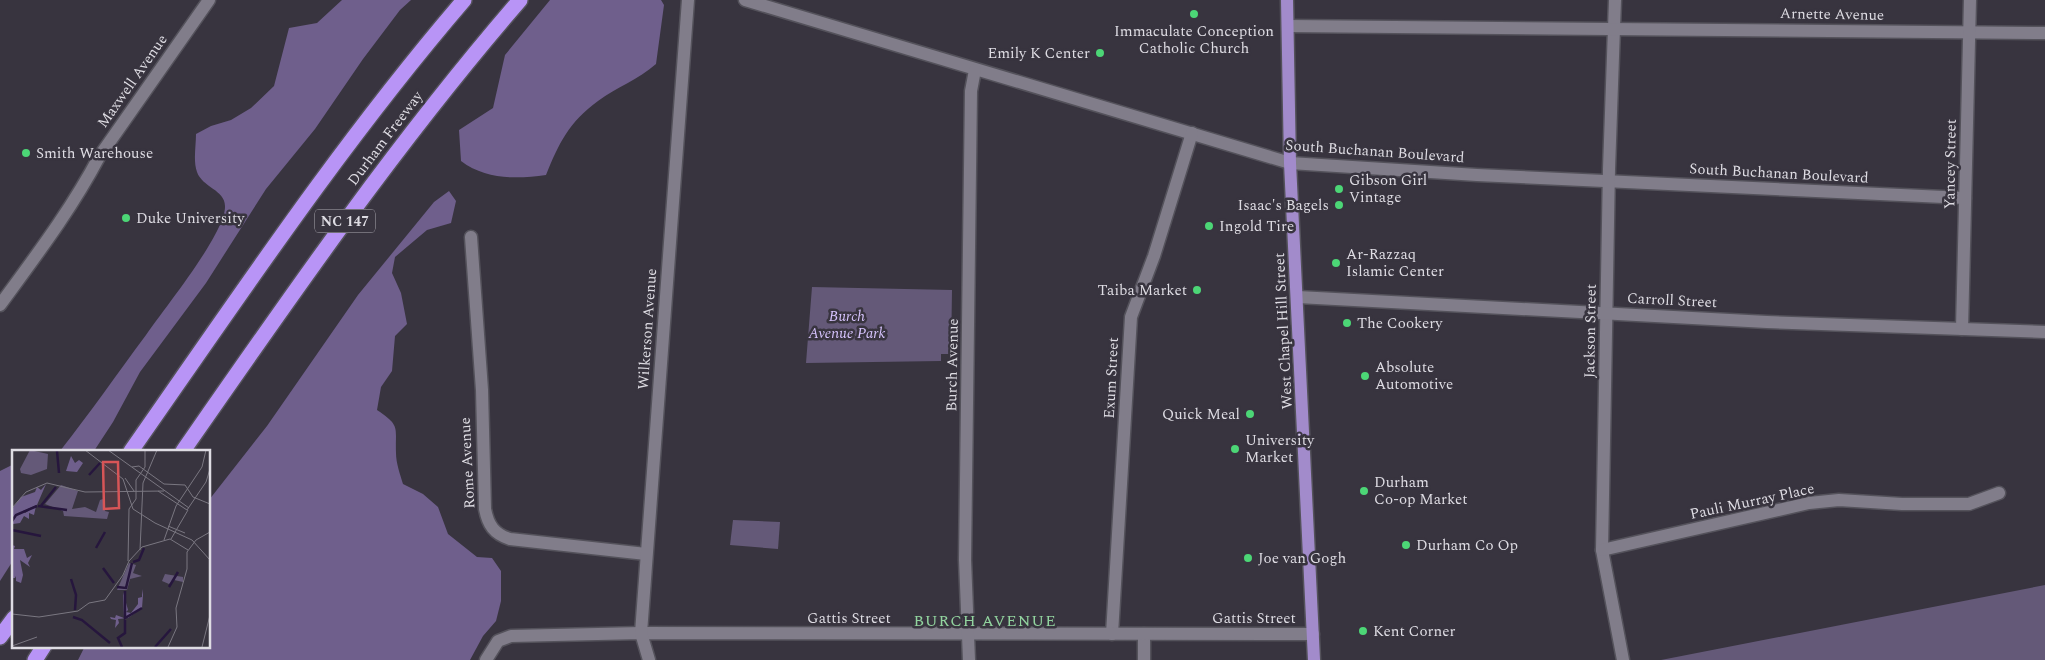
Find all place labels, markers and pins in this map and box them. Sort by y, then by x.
marker: Immaculate Conception Catholic Church [1188,8,1200,20]
place label: Immaculate Conception Catholic Church [1114,20,1274,60]
place label: Emily K Center [987,42,1090,65]
marker: Emily K Center [1094,47,1106,59]
place label: Smith Warehouse [36,142,153,165]
marker: Smith Warehouse [20,147,32,159]
place label: Gibson Girl Vintage [1349,169,1427,209]
marker: Gibson Girl Vintage [1333,183,1345,195]
place label: Isaac's Bagels [1238,194,1329,217]
marker: Isaac's Bagels [1333,199,1345,211]
place label: Duke University [136,207,245,230]
marker: Duke University [120,212,132,224]
place label: Ingold Tire [1219,215,1294,238]
marker: Ingold Tire [1203,220,1215,232]
place label: Ar-Razzaq Islamic Center [1346,243,1444,283]
marker: Ar-Razzaq Islamic Center [1330,257,1342,269]
place label: Taiba Market [1098,279,1187,302]
marker: Taiba Market [1191,284,1203,296]
place label: The Cookery [1357,312,1443,335]
marker: The Cookery [1341,317,1353,329]
place label: Absolute Automotive [1375,356,1453,396]
marker: Absolute Automotive [1359,370,1371,382]
place label: Quick Meal [1162,403,1240,426]
marker: Quick Meal [1244,408,1256,420]
place label: University Market [1245,429,1315,469]
marker: University Market [1229,443,1241,455]
place label: Durham Co-op Market [1374,471,1468,511]
marker: Durham Co-op Market [1358,485,1370,497]
place label: Durham Co Op [1416,534,1518,557]
marker: Durham Co Op [1400,539,1412,551]
place label: Joe van Gogh [1258,547,1346,570]
marker: Joe van Gogh [1242,552,1254,564]
place label: Kent Corner [1373,620,1455,643]
marker: Kent Corner [1357,625,1369,637]

